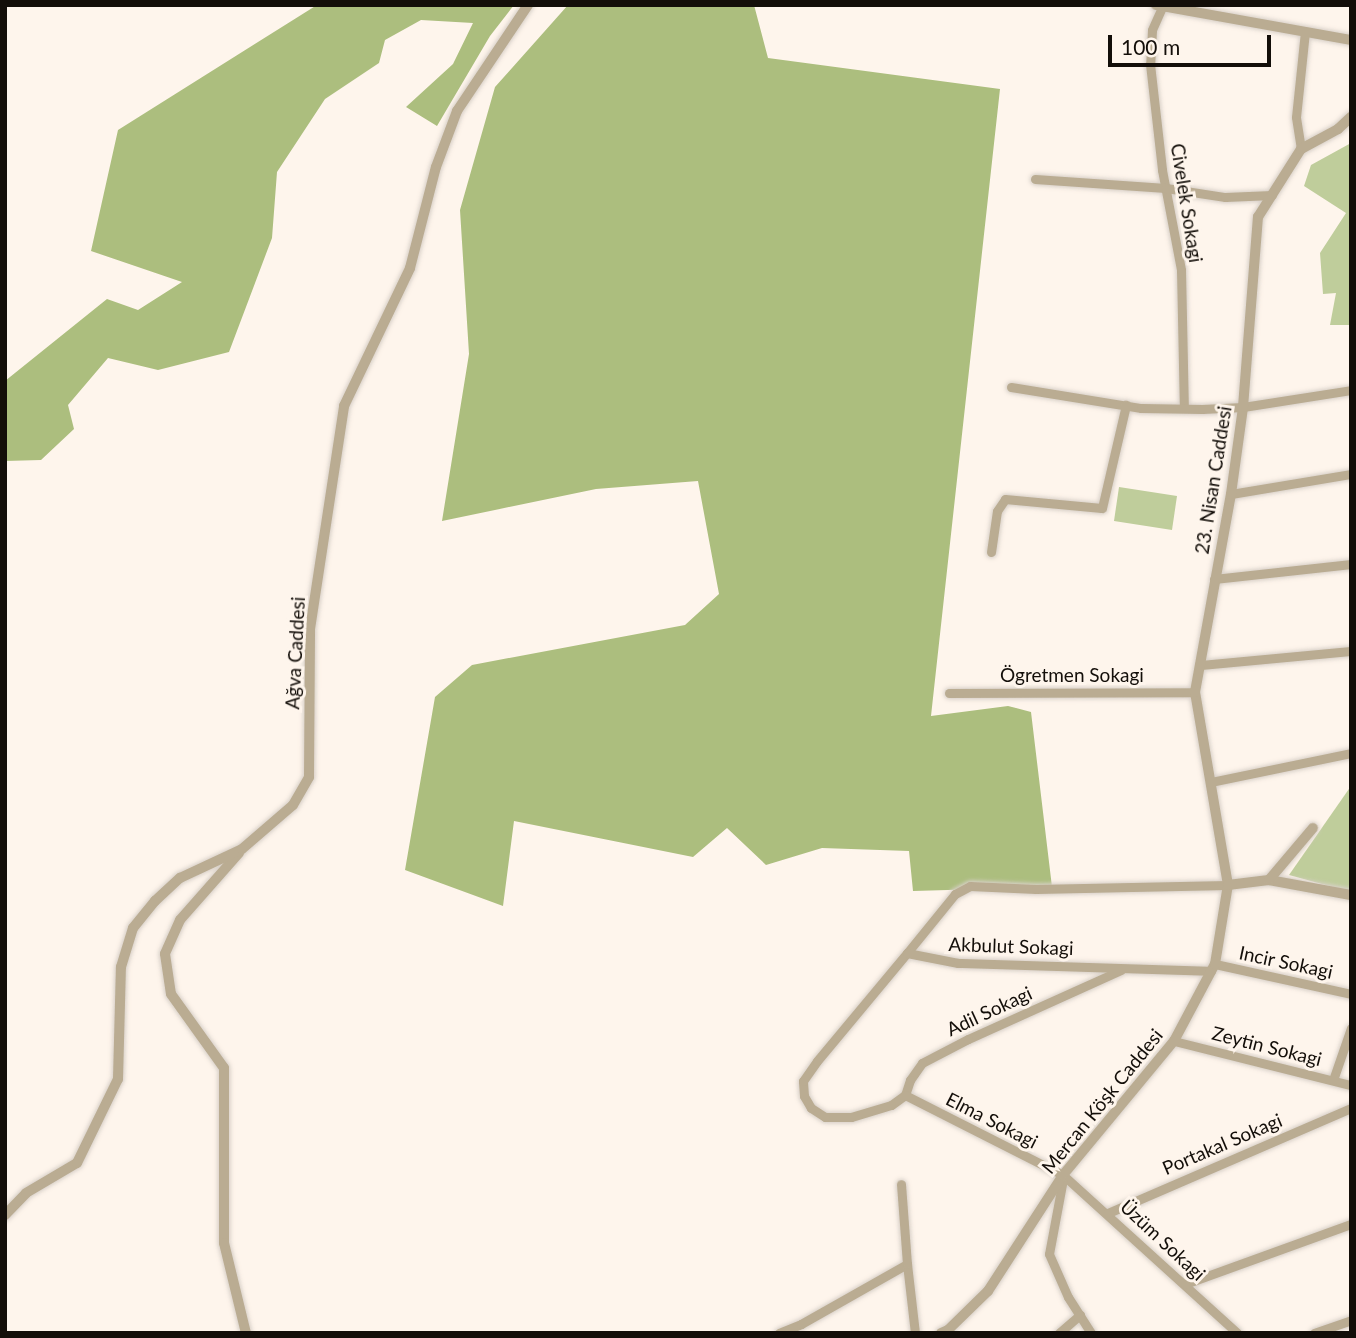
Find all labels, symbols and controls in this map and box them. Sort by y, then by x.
scale bar [1111,21,1274,65]
text: 100 m [1121,34,1180,59]
street label: Civelek Sokagi [1166,142,1208,264]
street label: 23. Nisan Caddesi [1190,404,1236,556]
street label: Ağva Caddesi [281,596,309,710]
street label: Ögretmen Sokagi [1000,664,1144,686]
street label: Akbulut Sokagi [948,932,1074,960]
street label: Incir Sokagi [1237,941,1335,983]
street label: Adil Sokagi [943,981,1035,1041]
street label: Zeytin Sokagi [1210,1021,1324,1071]
street label: Mercan Köşk Caddesi [1037,1024,1167,1178]
street label: Elma Sokagi [942,1087,1042,1153]
street label: Portakal Sokagi [1159,1109,1285,1179]
street label: Üzüm Sokagi [1116,1195,1210,1285]

